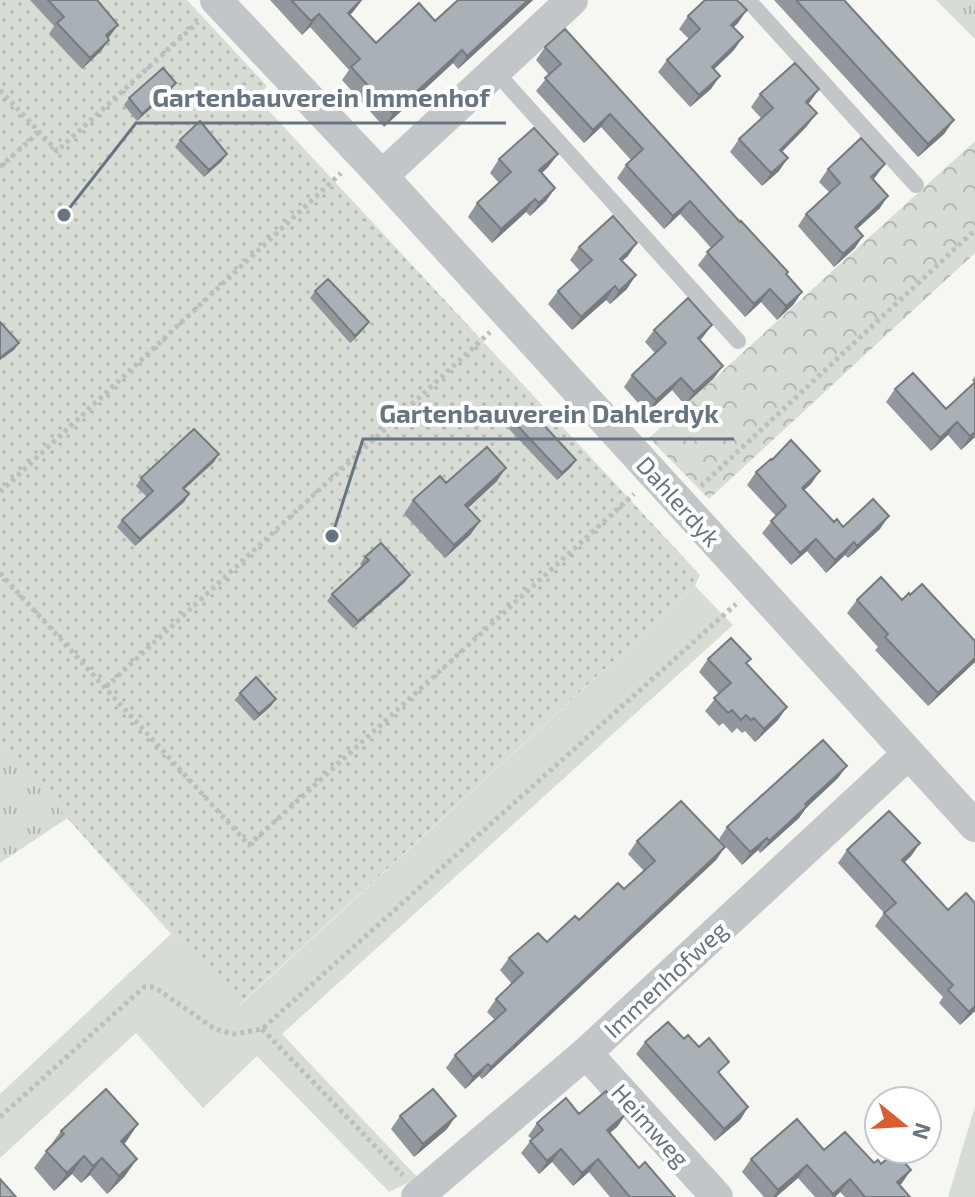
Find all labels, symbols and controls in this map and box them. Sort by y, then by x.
callout: Gartenbauverein Immenhof [136,73,506,123]
text: Gartenbauverein Immenhof [152,81,491,112]
callout: Gartenbauverein Dahlerdyk [363,389,734,439]
text: Gartenbauverein Dahlerdyk [379,397,719,429]
street label: Dahlerdyk [631,450,727,552]
street label: Immenhofweg [597,915,733,1043]
street label: Heimweg [606,1077,696,1173]
north arrow [863,1085,943,1165]
text: N [908,1120,938,1143]

